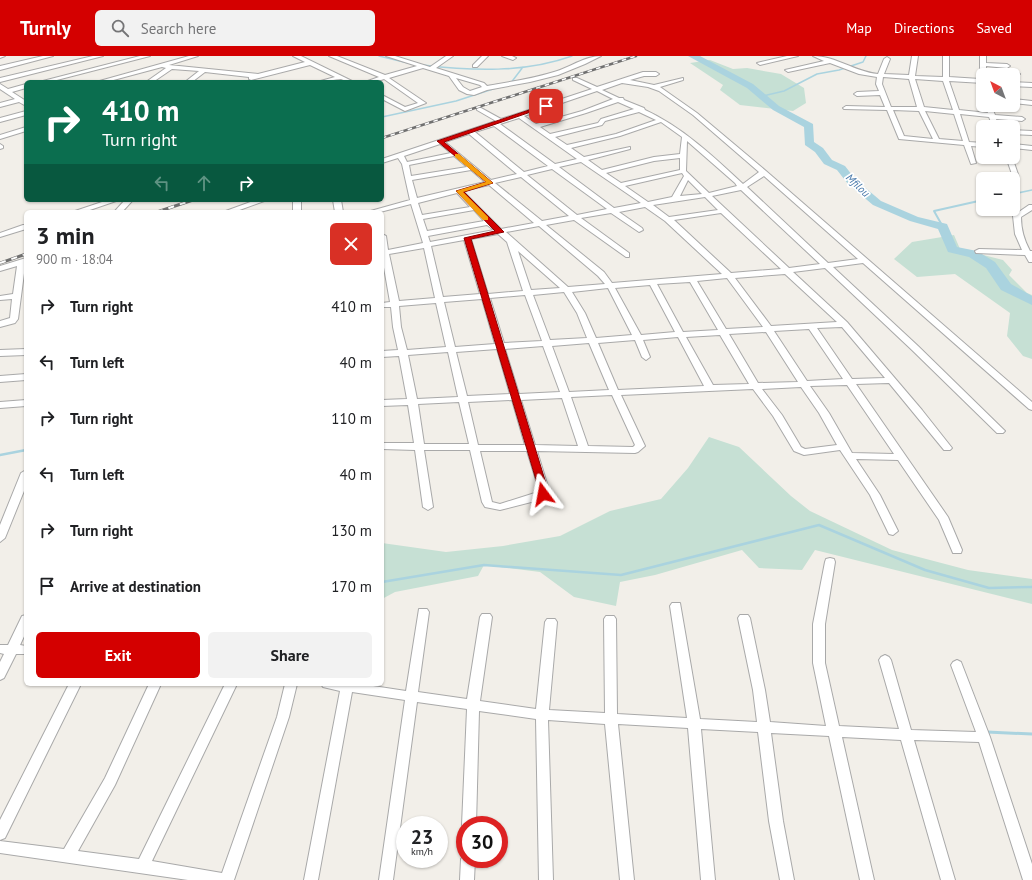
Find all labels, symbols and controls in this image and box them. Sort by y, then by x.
search box [95,10,375,46]
text: Turnly [20,16,71,40]
icon: search [109,17,131,39]
text: Search here [141,19,216,38]
text: Map [846,19,872,37]
text: Directions [894,19,954,37]
text: Saved [976,19,1012,37]
north arrow [976,68,1020,112]
map controls [976,68,1020,216]
pin [529,89,563,123]
text: 410 m [102,92,179,129]
icon: arrive [535,95,557,117]
icon: right [36,96,88,148]
button: + [976,120,1020,164]
text: Turn right [102,128,177,151]
water label: Mfilou [843,170,873,200]
icon: left [151,172,173,194]
icon: ahead [193,172,215,194]
icon: right [235,172,257,194]
button: − [976,172,1020,216]
text: 3 min [36,220,95,251]
button: close [330,223,372,265]
text: 900 m · 18:04 [36,251,113,268]
icon: right [36,295,58,317]
text: Turn right [70,297,133,316]
text: 410 m [331,297,372,316]
icon: left [36,351,58,373]
text: Turn left [70,353,124,372]
text: 40 m [339,353,372,372]
icon: right [36,407,58,429]
text: Turn right [70,409,133,428]
text: 110 m [331,409,372,428]
icon: left [36,463,58,485]
text: Turn left [70,465,124,484]
text: 40 m [339,465,372,484]
position arrow [522,473,564,515]
icon: right [36,519,58,541]
text: Turn right [70,521,133,540]
text: 130 m [331,521,372,540]
icon: arrive [36,575,58,597]
text: Arrive at destination [70,577,201,596]
text: 170 m [331,577,372,596]
button: Exit [36,632,200,678]
button: Share [208,632,372,678]
speed limit sign: 30 [456,816,508,868]
text: 23 [411,824,433,850]
text: km/h [411,845,433,858]

